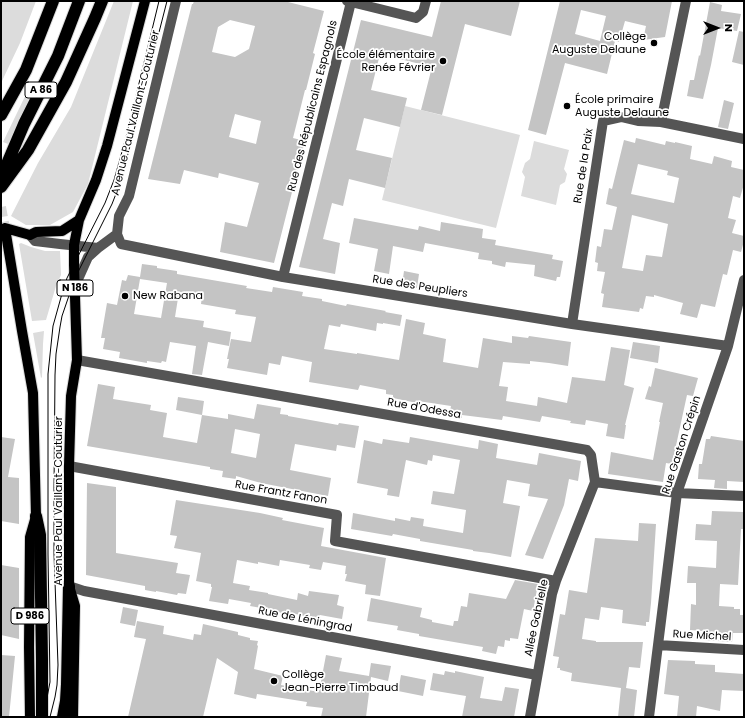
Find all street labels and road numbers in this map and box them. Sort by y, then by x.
street label: Rue des Républicains Espagnols [285,19,341,193]
street label: Avenue Paul Vaillant-Couturier [109,29,163,197]
road number: A 86 [25,82,57,98]
street label: Rue de la Paix [572,128,596,204]
street label: Rue des Peupliers [371,273,469,301]
road number: N 186 [57,280,93,296]
street label: Rue Gaston Crépin [660,394,704,496]
street label: Rue d'Odessa [386,396,462,422]
street label: Avenue Paul Vaillant-Couturier [52,416,66,586]
street label: Rue Frantz Fanon [234,478,328,508]
street label: Allée Gabrielle [522,578,552,658]
street label: Rue de Léningrad [257,604,353,636]
road number: D 986 [11,608,49,624]
street label: Rue Michel [672,628,732,644]

